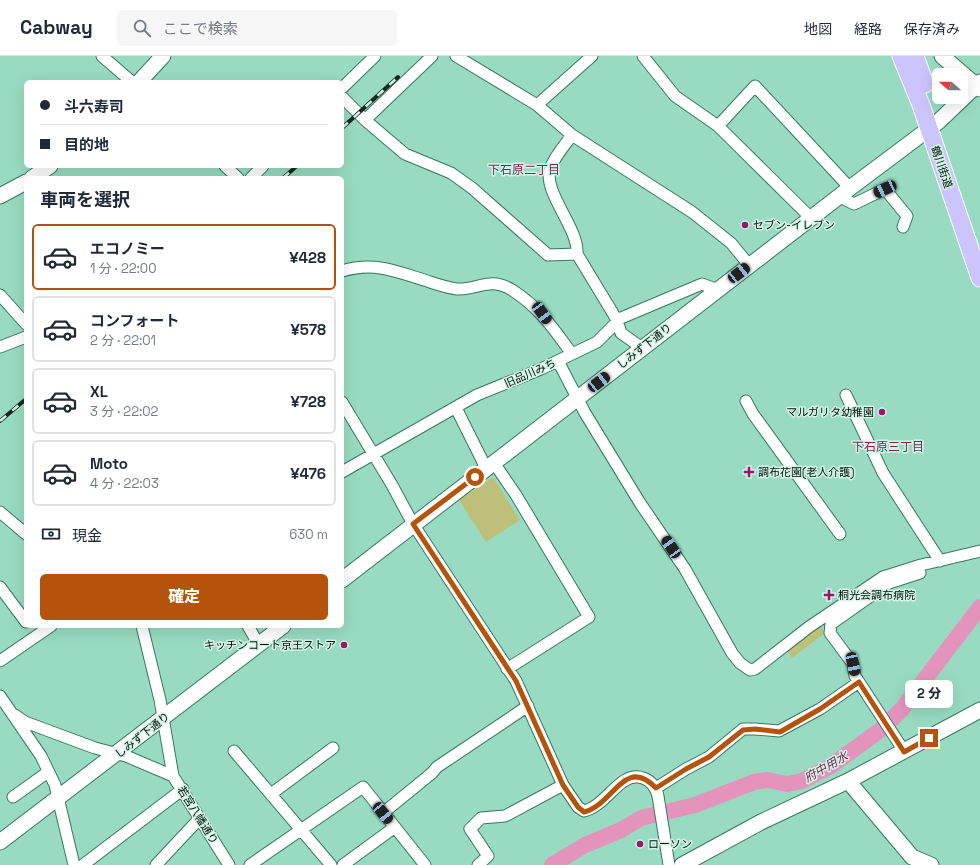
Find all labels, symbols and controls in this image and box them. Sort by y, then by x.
search box [117,10,397,46]
text: Cabway [20,15,93,40]
icon: search [131,17,153,39]
text: ここで検索 [163,19,238,38]
text: 地図 [804,20,832,38]
text: 経路 [854,20,882,38]
text: 保存済み [904,20,960,38]
north arrow [932,68,968,104]
map controls [932,68,968,104]
text: 斗六寿司 [64,97,124,116]
text: 目的地 [64,135,109,154]
street label: 鶴川街道 [928,144,956,190]
district label: 下石原二丁目 [488,162,560,178]
car [872,178,898,200]
text: 車両を選択 [40,188,130,211]
place label: セブン-イレブン [753,218,835,232]
marker: セブン-イレブン [740,220,750,230]
icon: car [42,239,78,275]
text: エコノミー [90,239,165,258]
text: ¥428 [289,248,326,267]
text: 1 分 · 22:00 [90,260,157,277]
car [726,261,752,285]
car [530,300,554,326]
icon: car [42,311,78,347]
text: コンフォート [90,311,180,330]
text: ¥578 [291,320,326,339]
street label: しみず下通り [614,320,674,372]
text: 2 分 · 22:01 [90,332,156,349]
street label: 旧品川みち [502,355,558,391]
car [586,370,612,394]
text: XL [90,382,108,401]
icon: car [42,383,78,419]
text: ¥728 [291,392,326,411]
text: 3 分 · 22:02 [90,403,158,420]
place label: マルガリタ幼稚園 [786,405,874,419]
marker: マルガリタ幼稚園 [877,407,887,417]
district label: 下石原三丁目 [852,439,924,455]
text: Moto [90,454,128,473]
icon: car [42,455,78,491]
text: ¥476 [290,464,326,483]
place label: 調布花園(老人介護) [758,465,854,479]
marker: 調布花園(老人介護) [743,466,755,478]
route start [466,468,484,486]
text: 4 分 · 22:03 [90,475,159,492]
icon: cash [40,523,62,545]
text: 現金 [72,526,102,545]
text: 630 m [289,526,328,543]
car [659,534,683,560]
button: 確定 [40,574,328,620]
place label: 桐光会調布病院 [838,588,915,602]
marker: 桐光会調布病院 [823,589,835,601]
place label: キッチンコート京王ストア [204,638,336,652]
marker: キッチンコート京王ストア [339,640,349,650]
car [845,651,861,677]
callout: 2 分 [905,680,953,708]
text: 2 分 [917,685,941,702]
street label: しみず下通り [112,709,172,761]
route end [920,729,938,747]
water label: 府中用水 [801,747,853,786]
street label: 若宮八幡通り [175,783,221,847]
car [371,800,395,826]
place label: ローソン [648,837,692,851]
marker: ローソン [635,839,645,849]

